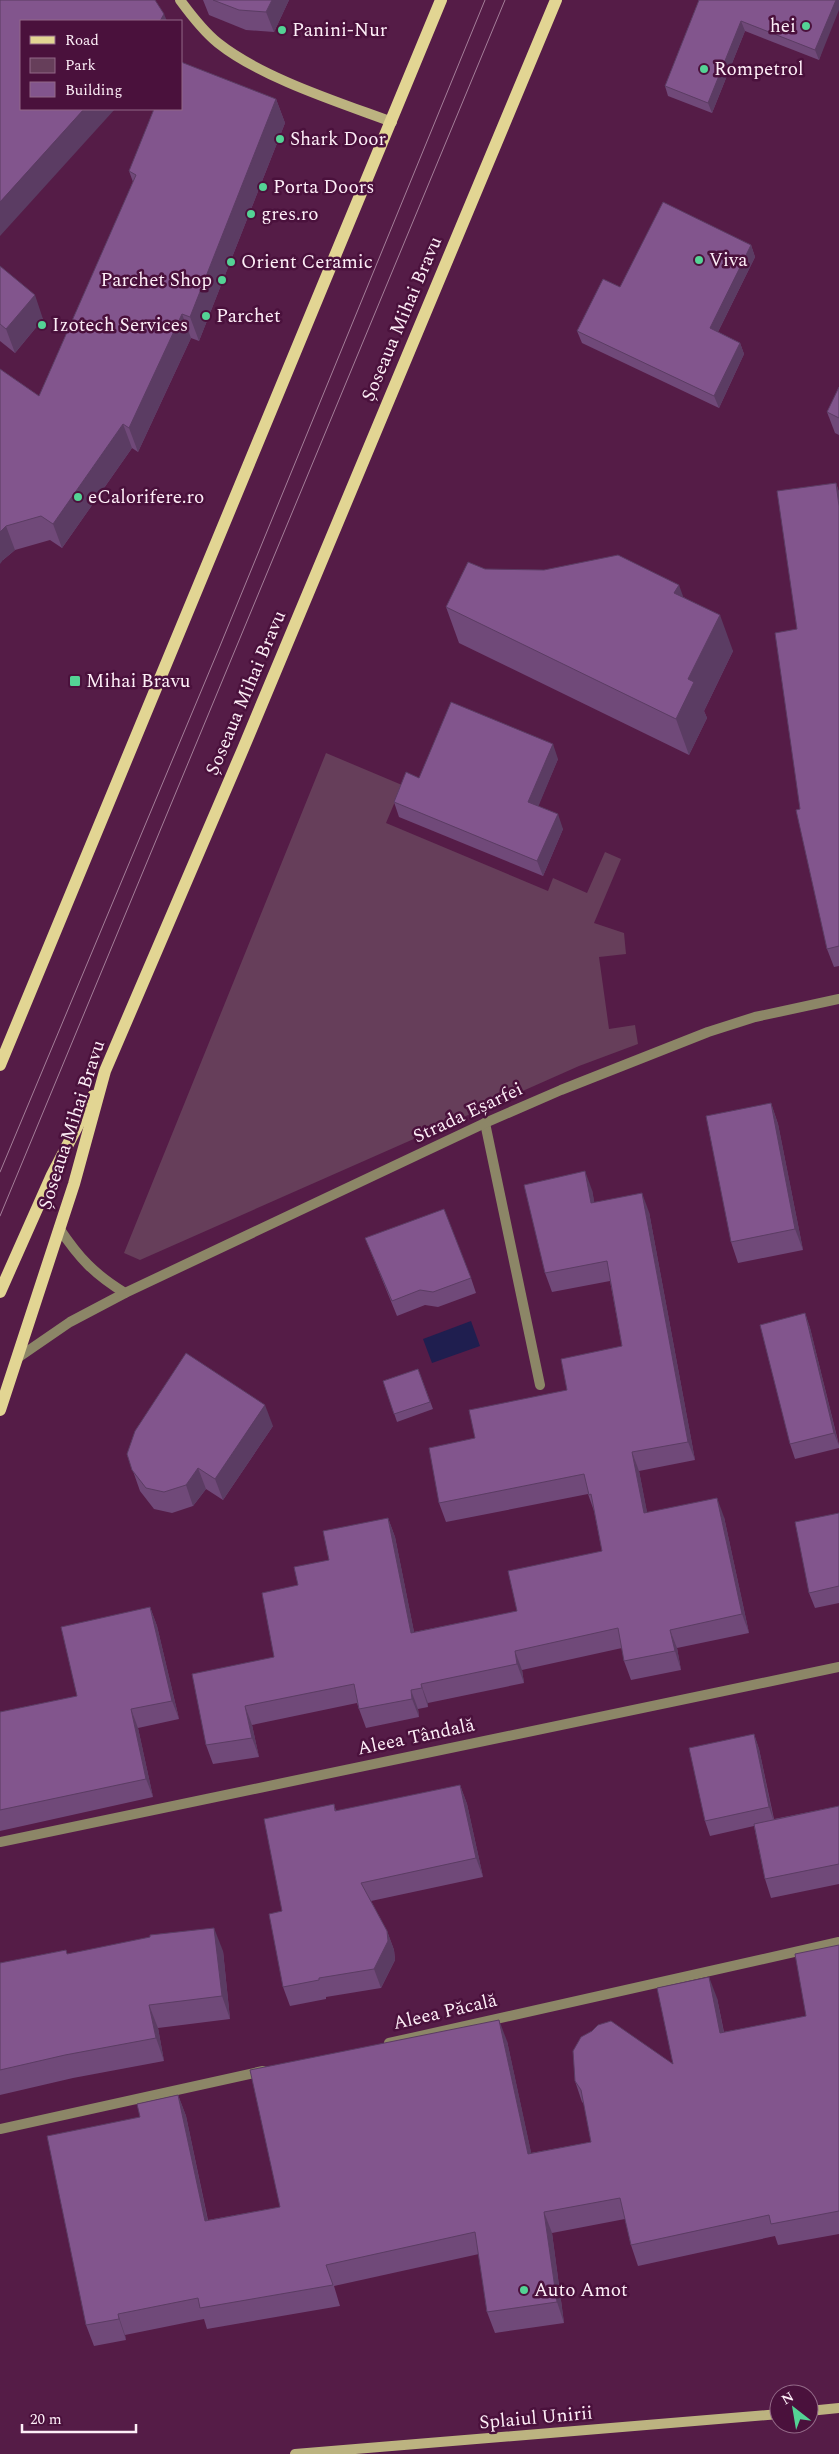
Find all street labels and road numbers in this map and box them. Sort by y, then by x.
street label: Șoseaua Mihai Bravu [354,232,450,406]
street label: Șoseaua Mihai Bravu [198,606,294,780]
street label: Șoseaua Mihai Bravu [31,1036,113,1213]
street label: Strada Eșarfei [408,1075,528,1151]
street label: Aleea Tândală [355,1710,478,1764]
street label: Aleea Păcală [390,1986,501,2038]
street label: Splaiul Unirii [478,2399,594,2437]

